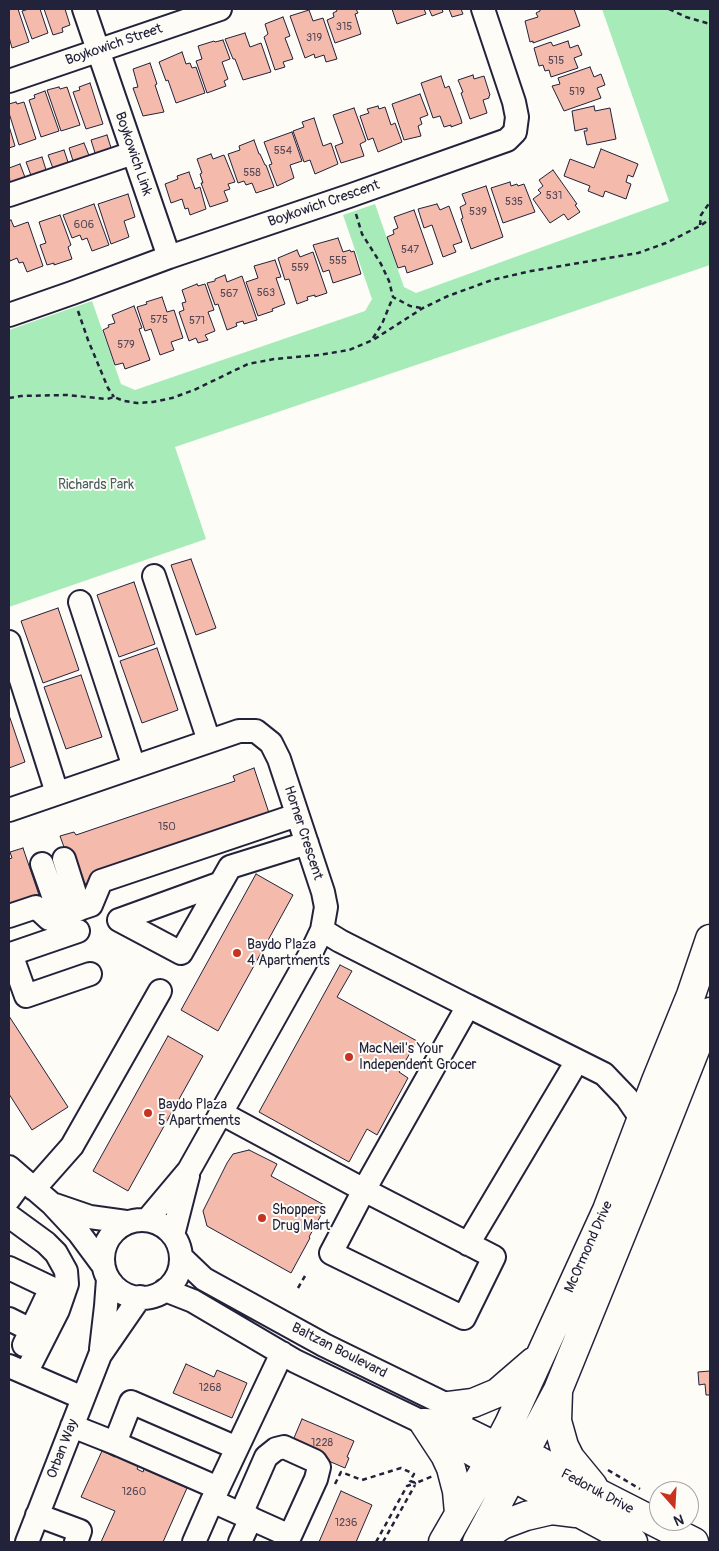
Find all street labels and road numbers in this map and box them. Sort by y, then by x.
street label: Boykowich Street [63,21,165,69]
street label: Boykowich Link [111,110,155,198]
street label: Boykowich Crescent [266,177,382,231]
street label: Horner Crescent [280,784,326,882]
street label: McOrmond Drive [561,1199,617,1295]
street label: Baltzan Boulevard [288,1320,390,1382]
street label: Orban Way [44,1417,82,1481]
street label: Fedoruk Drive [558,1466,636,1518]

